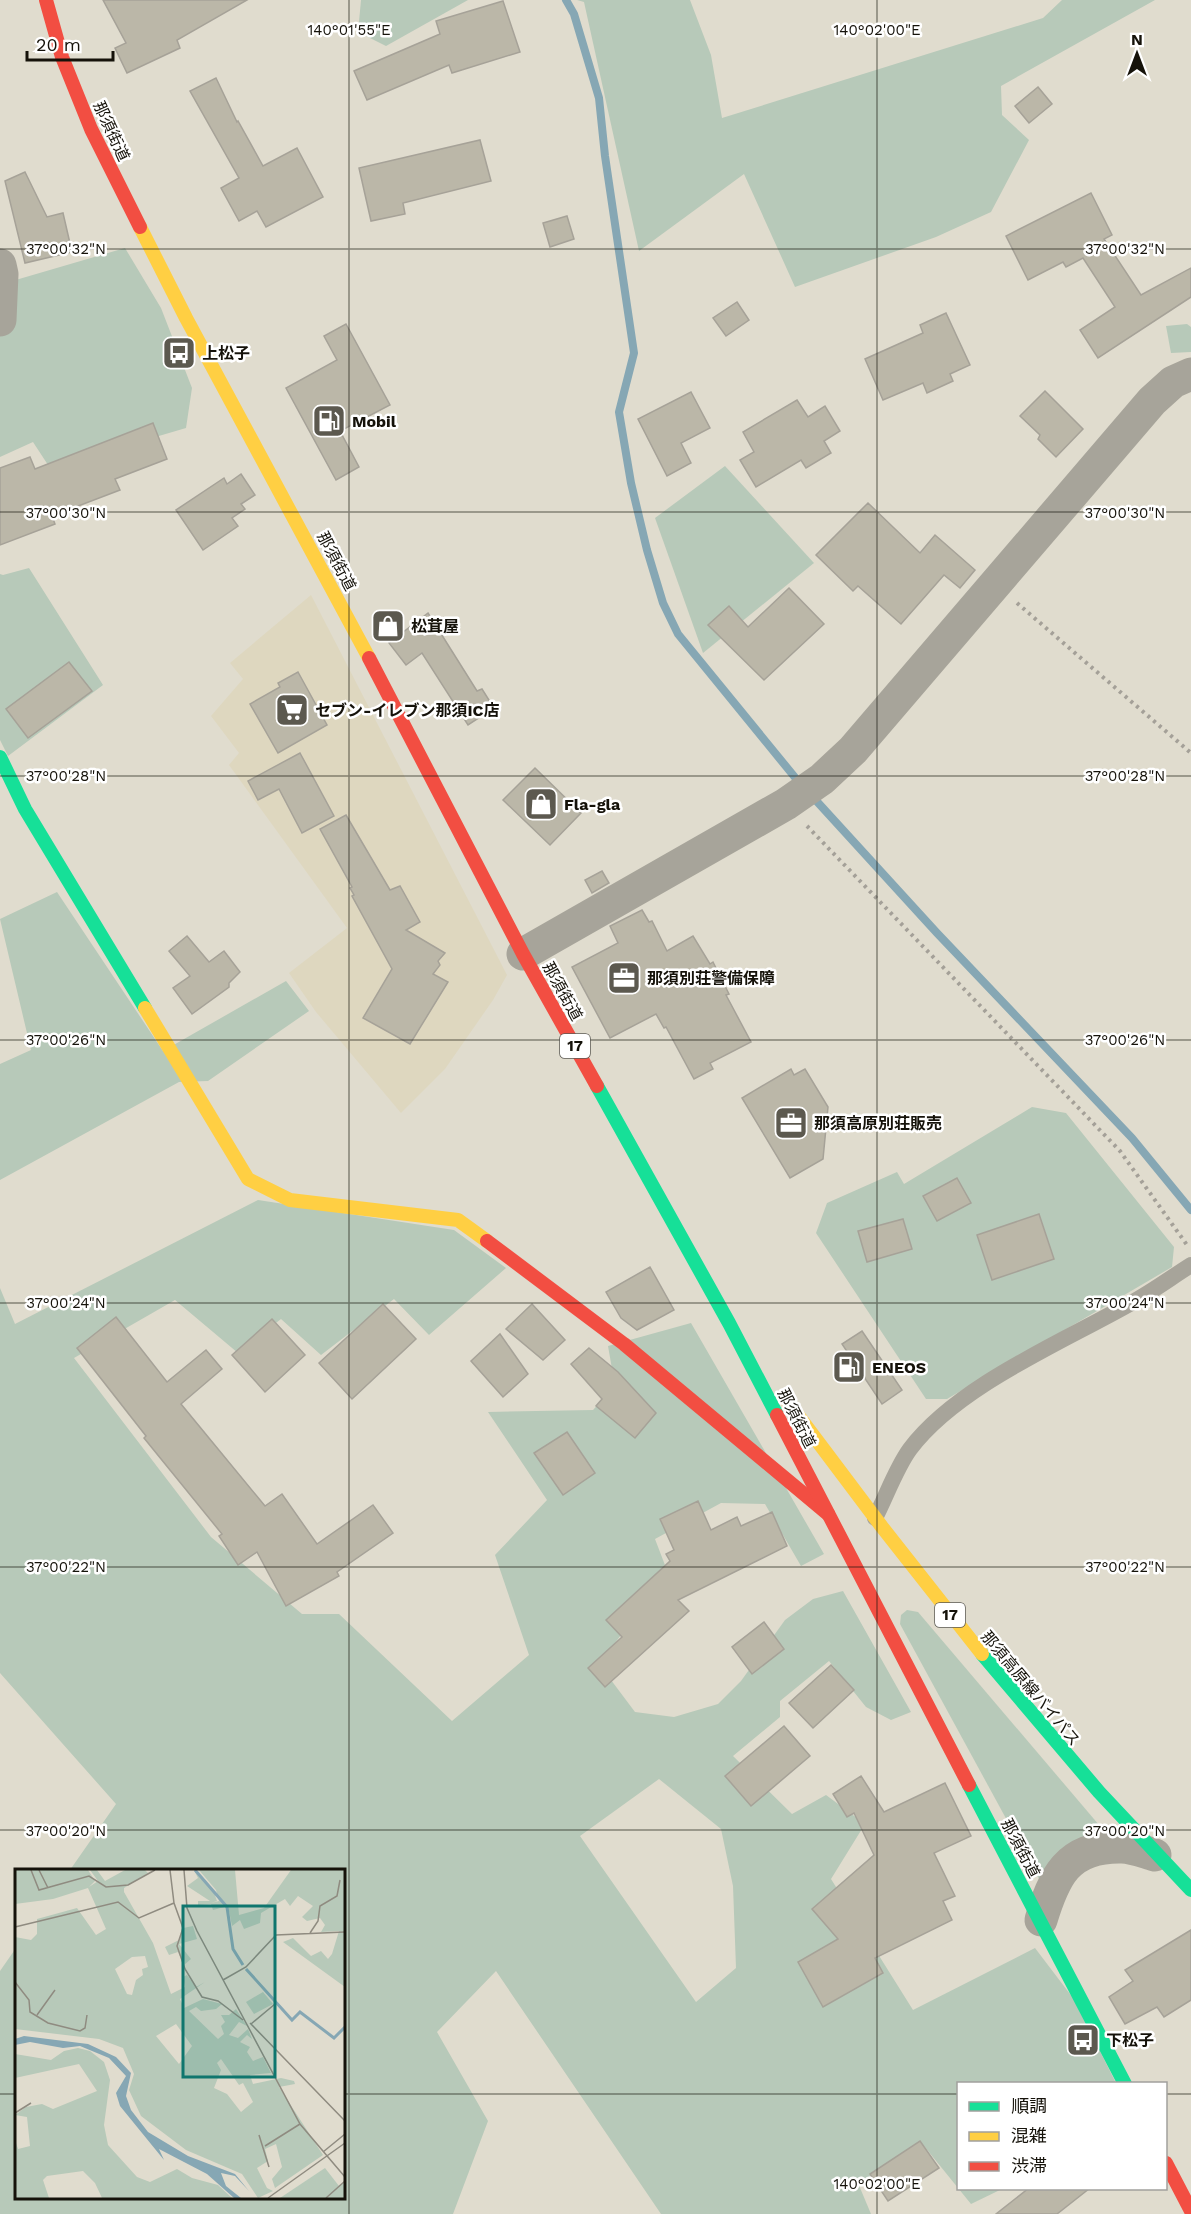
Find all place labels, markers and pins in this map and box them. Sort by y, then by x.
bus stop icon: 上松子 [161,335,197,371]
place label: 上松子 [202,344,250,363]
fuel station icon: Mobil [311,403,347,439]
place label: Mobil [352,412,397,431]
shop icon: 松茸屋 [370,608,406,644]
place label: 松茸屋 [411,617,459,636]
supermarket icon: セブン-イレブン那須IC店 [274,692,310,728]
place label: セブン-イレブン那須IC店 [315,701,499,720]
shop icon: Fla-gla [523,786,559,822]
place label: Fla-gla [564,795,621,814]
office icon: 那須別荘警備保障 [606,960,642,996]
place label: 那須別荘警備保障 [647,969,775,988]
office icon: 那須高原別荘販売 [773,1105,809,1141]
place label: 那須高原別荘販売 [814,1114,942,1133]
fuel station icon: ENEOS [831,1349,867,1385]
place label: ENEOS [872,1358,926,1377]
bus stop icon: 下松子 [1065,2022,1101,2058]
place label: 下松子 [1106,2031,1154,2050]

